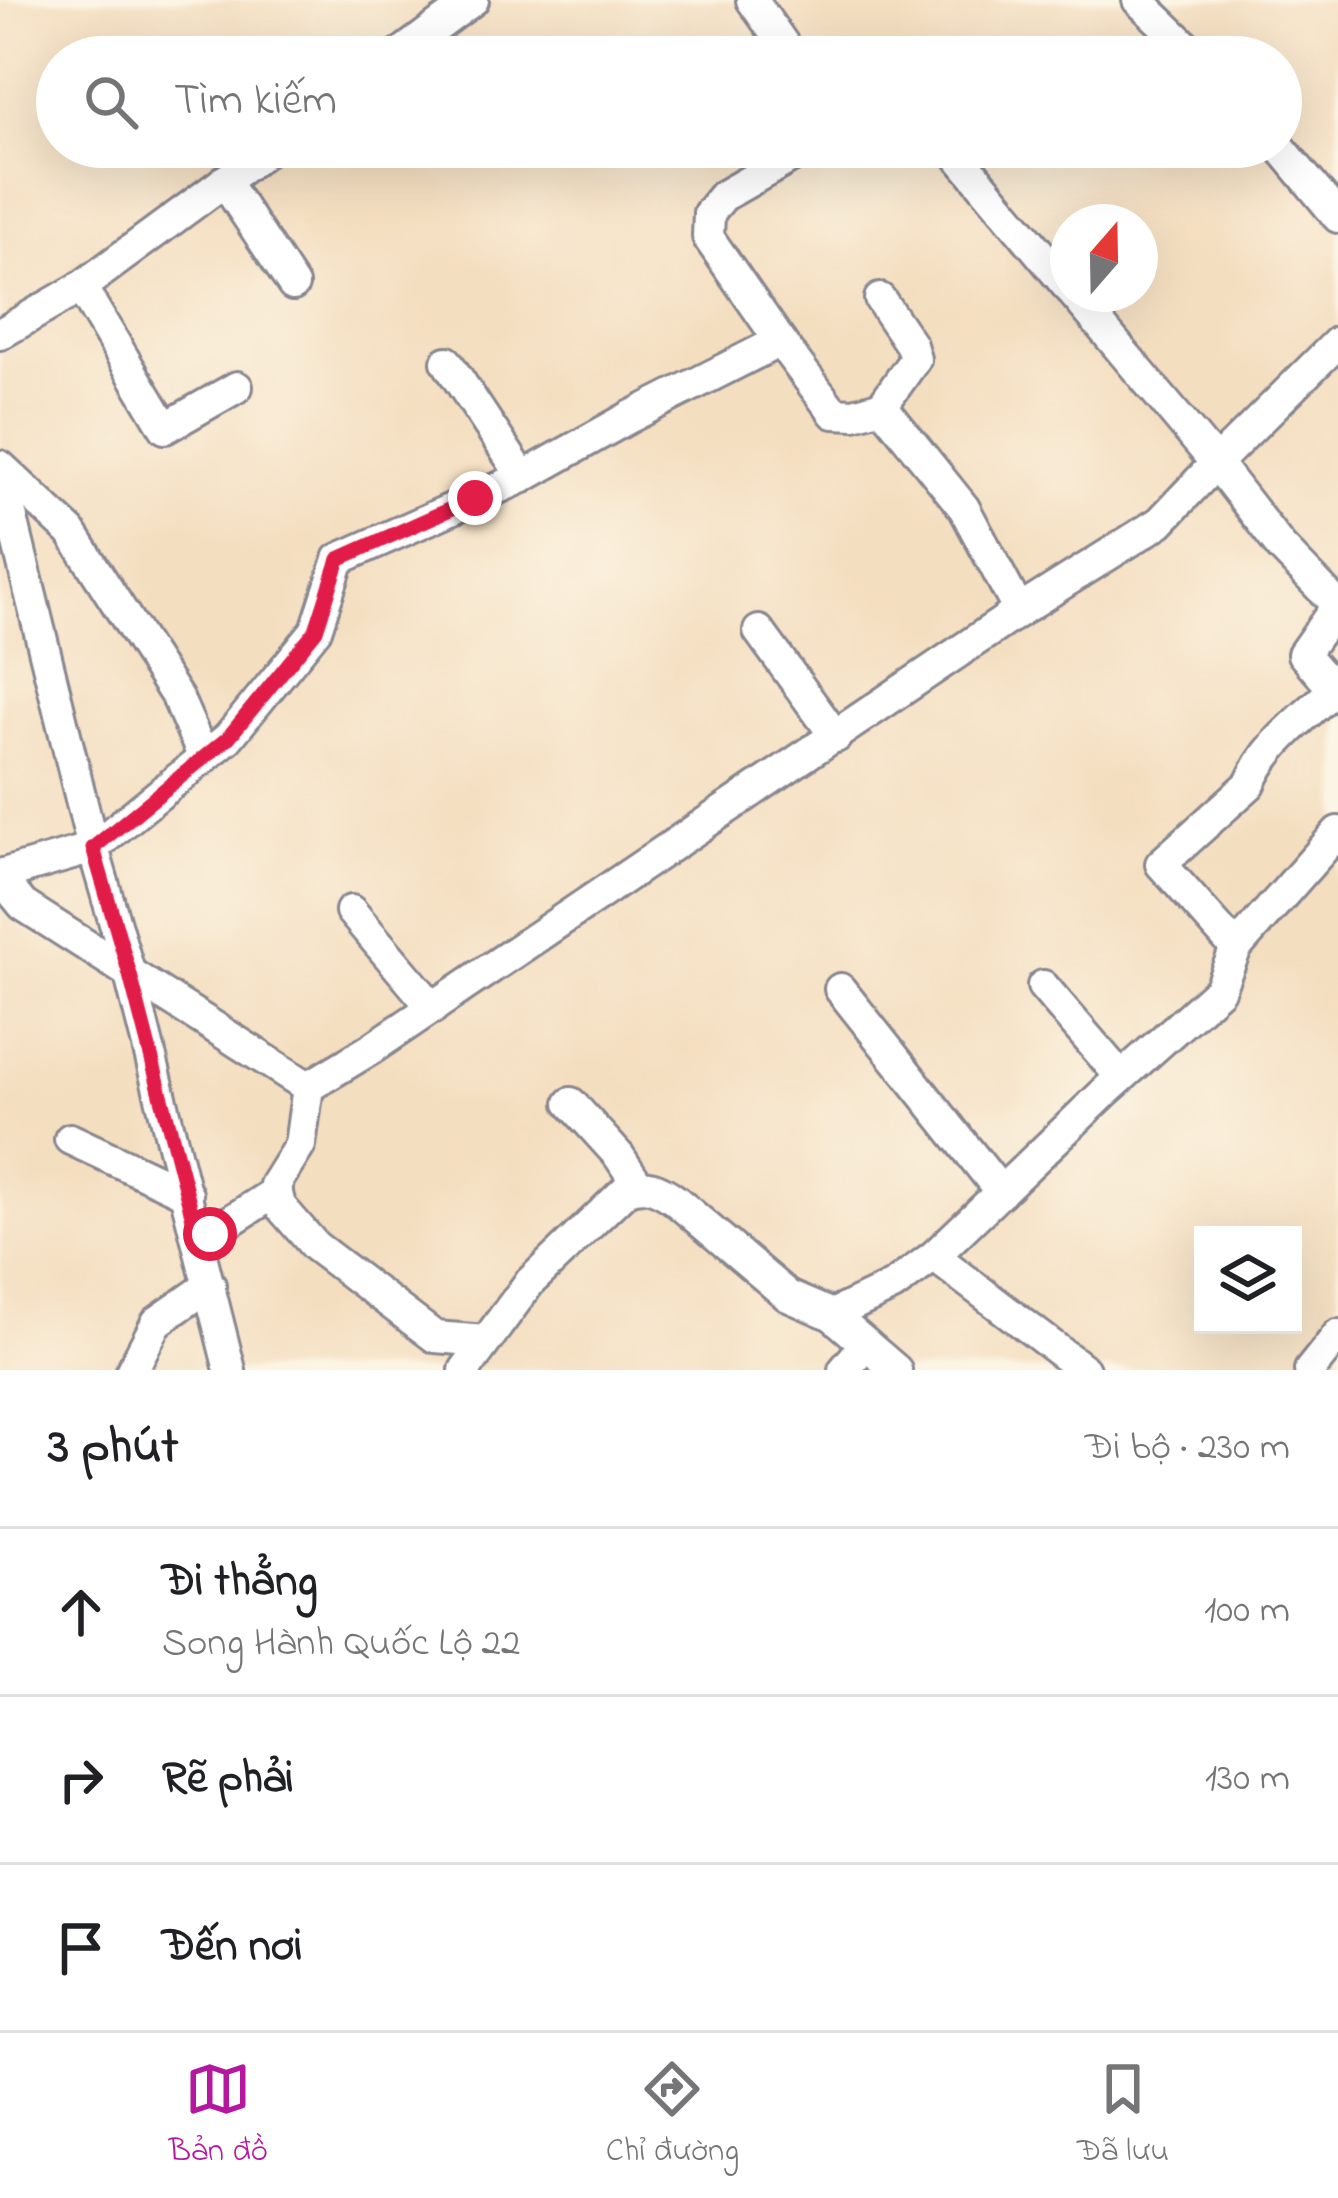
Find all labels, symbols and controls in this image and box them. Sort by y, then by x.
search box [36,36,1302,168]
icon: search [78,69,144,135]
text: Tìm kiếm [174,69,337,135]
north arrow [1050,204,1158,312]
route end [448,471,502,525]
route start [183,1207,237,1261]
map controls [1194,1226,1302,1334]
button: layers [1194,1226,1302,1334]
text: 3 phút [48,1411,178,1486]
text: Đi bộ · 230 m [1085,1420,1290,1477]
text: Đi thẳng [162,1550,318,1616]
icon: ahead [48,1579,114,1645]
text: 100 m [1204,1583,1290,1640]
text: Song Hành Quốc Lộ 22 [162,1616,520,1673]
icon: right [48,1747,114,1813]
text: Rẽ phải [162,1747,294,1813]
text: 130 m [1205,1751,1290,1808]
icon: arrive [48,1915,114,1981]
text: Đến nơi [162,1915,302,1981]
tab: Bản đồ [169,2056,268,2176]
tab: Chỉ đường [606,2056,739,2176]
tab: Đã lưu [1077,2056,1169,2176]

